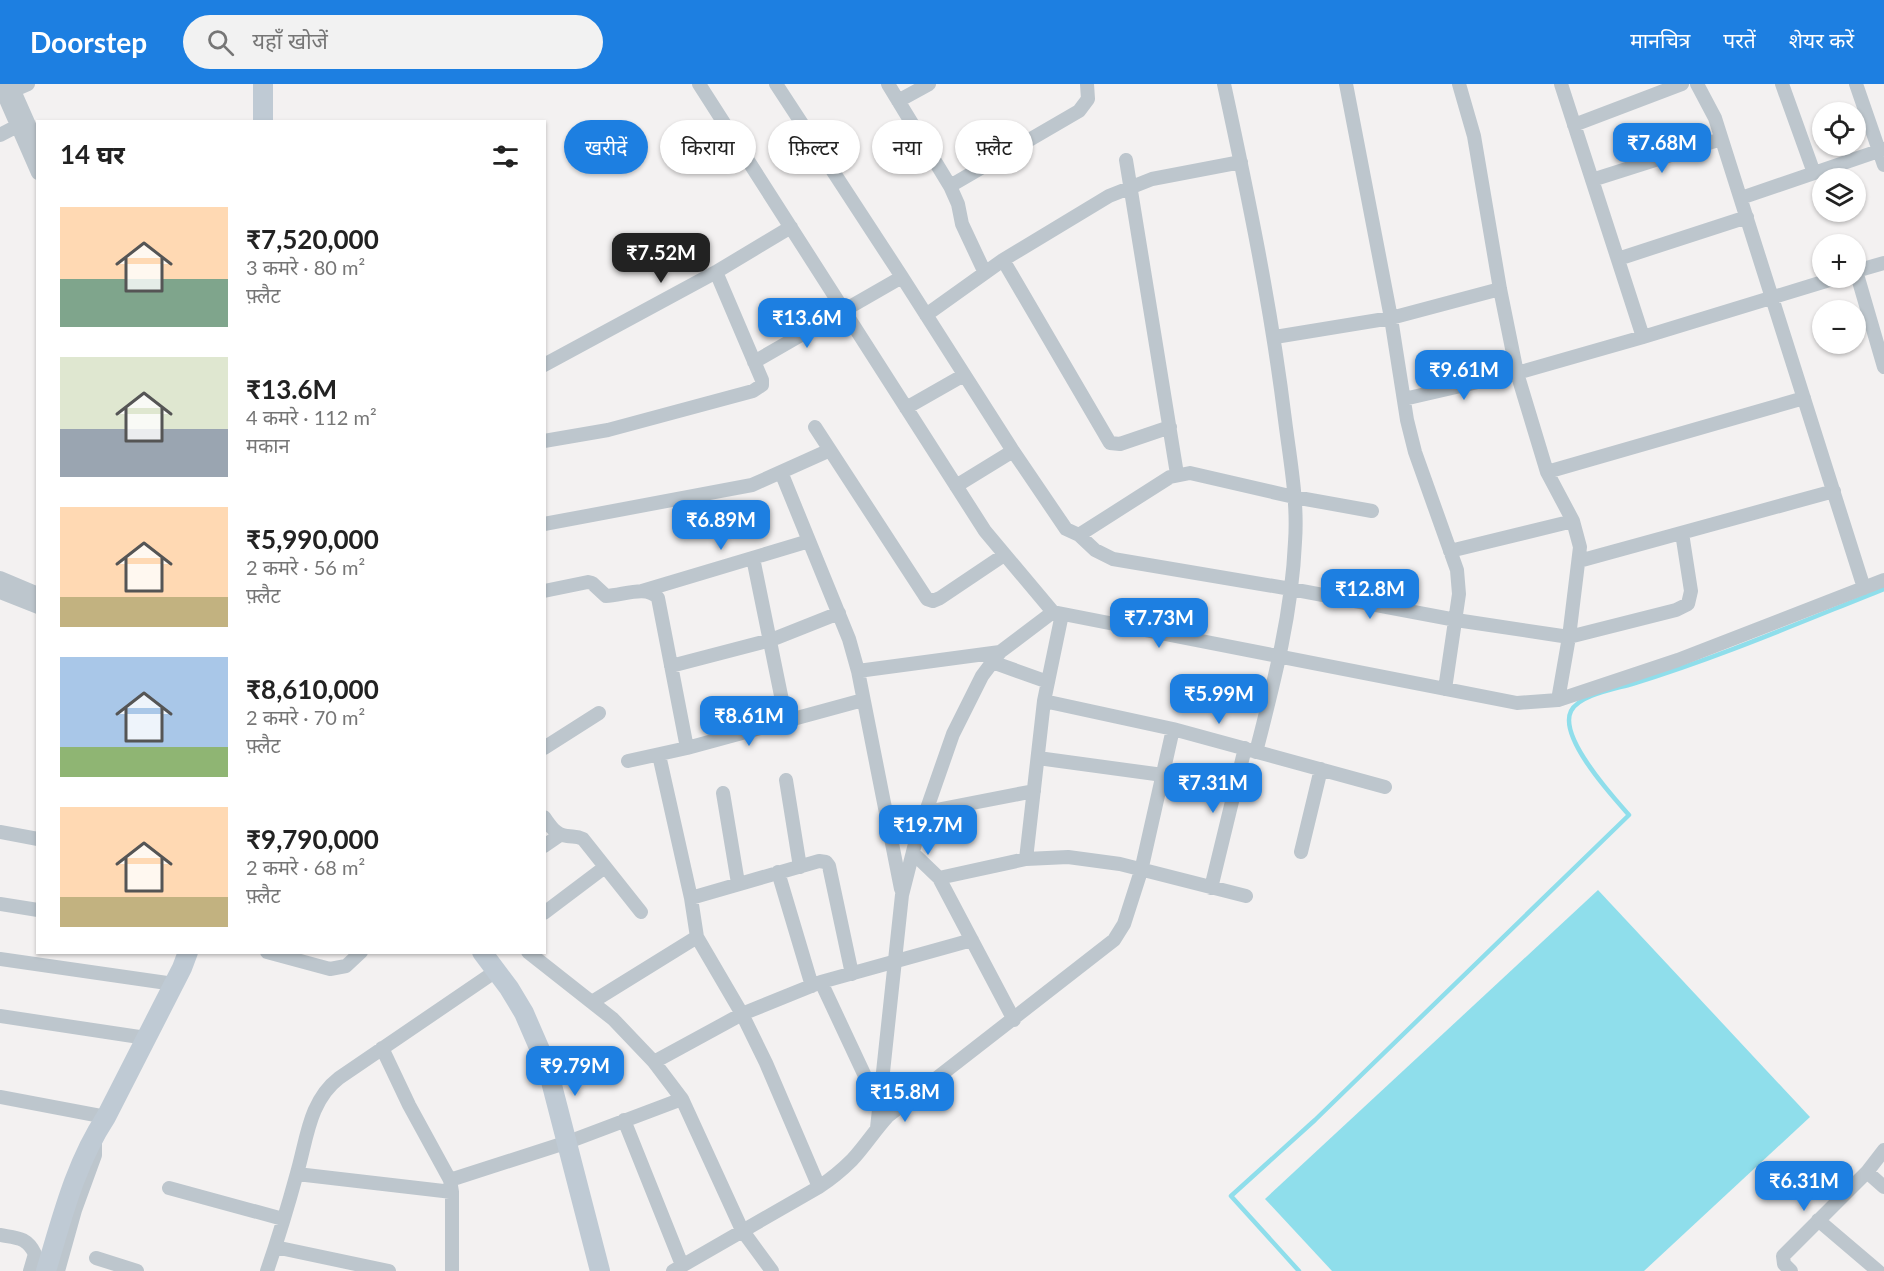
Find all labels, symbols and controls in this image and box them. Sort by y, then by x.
search box [183,15,603,69]
text: Doorstep [30,25,147,59]
icon: search [204,26,237,59]
text: यहाँ खोजें [252,27,328,54]
text: मानचित्र [1630,27,1690,52]
text: परतें [1723,27,1756,52]
text: शेयर करें [1789,27,1854,52]
map controls [1812,102,1866,354]
button: locate [1812,102,1866,156]
chip: खरीदें [564,120,648,174]
chip: किराया [660,120,756,174]
chip: फ़िल्टर [768,120,860,174]
chip: नया [872,120,943,174]
chip: फ़्लैट [955,120,1033,174]
pin: ₹7.68M [1613,123,1711,174]
text: ₹7.68M [1627,130,1697,154]
text: 14 घर [60,138,125,170]
icon: filters [489,140,522,173]
button: layers [1812,168,1866,222]
text: ₹7,520,000 [246,223,379,255]
icon: home [108,231,180,303]
pin: ₹7.52M [612,233,710,284]
button: + [1812,234,1866,288]
text: ₹7.52M [626,240,696,264]
text: 3 कमरे · 80 m² [246,255,365,279]
text: फ़्लैट [246,283,281,307]
pin: ₹13.6M [758,298,856,349]
button: − [1812,300,1866,354]
text: ₹13.6M [772,305,842,329]
pin: ₹9.61M [1415,350,1513,401]
text: ₹9.61M [1429,357,1499,381]
text: ₹13.6M [246,373,337,405]
icon: home [108,381,180,453]
text: 4 कमरे · 112 m² [246,405,377,429]
text: मकान [246,433,290,457]
pin: ₹6.89M [672,500,770,551]
text: ₹6.89M [686,507,756,531]
text: ₹5,990,000 [246,523,379,555]
icon: home [108,531,180,603]
text: 2 कमरे · 56 m² [246,555,365,579]
pin: ₹12.8M [1321,569,1419,620]
text: ₹12.8M [1335,576,1405,600]
text: फ़्लैट [246,583,281,607]
pin: ₹7.73M [1110,598,1208,649]
text: ₹7.73M [1124,605,1194,629]
text: ₹8,610,000 [246,673,379,705]
pin: ₹5.99M [1170,674,1268,725]
icon: home [108,681,180,753]
text: ₹5.99M [1184,681,1254,705]
pin: ₹8.61M [700,696,798,747]
text: ₹8.61M [714,703,784,727]
text: 2 कमरे · 70 m² [246,705,365,729]
text: फ़्लैट [246,733,281,757]
pin: ₹7.31M [1164,763,1262,814]
text: ₹7.31M [1178,770,1248,794]
pin: ₹19.7M [879,805,977,856]
text: ₹19.7M [893,812,963,836]
text: ₹9,790,000 [246,823,379,855]
icon: home [108,831,180,903]
text: 2 कमरे · 68 m² [246,855,365,879]
text: फ़्लैट [246,883,281,907]
pin: ₹9.79M [526,1046,624,1097]
text: ₹9.79M [540,1053,610,1077]
pin: ₹15.8M [856,1072,954,1123]
text: ₹15.8M [870,1079,940,1103]
pin: ₹6.31M [1755,1161,1853,1212]
text: ₹6.31M [1769,1168,1839,1192]

